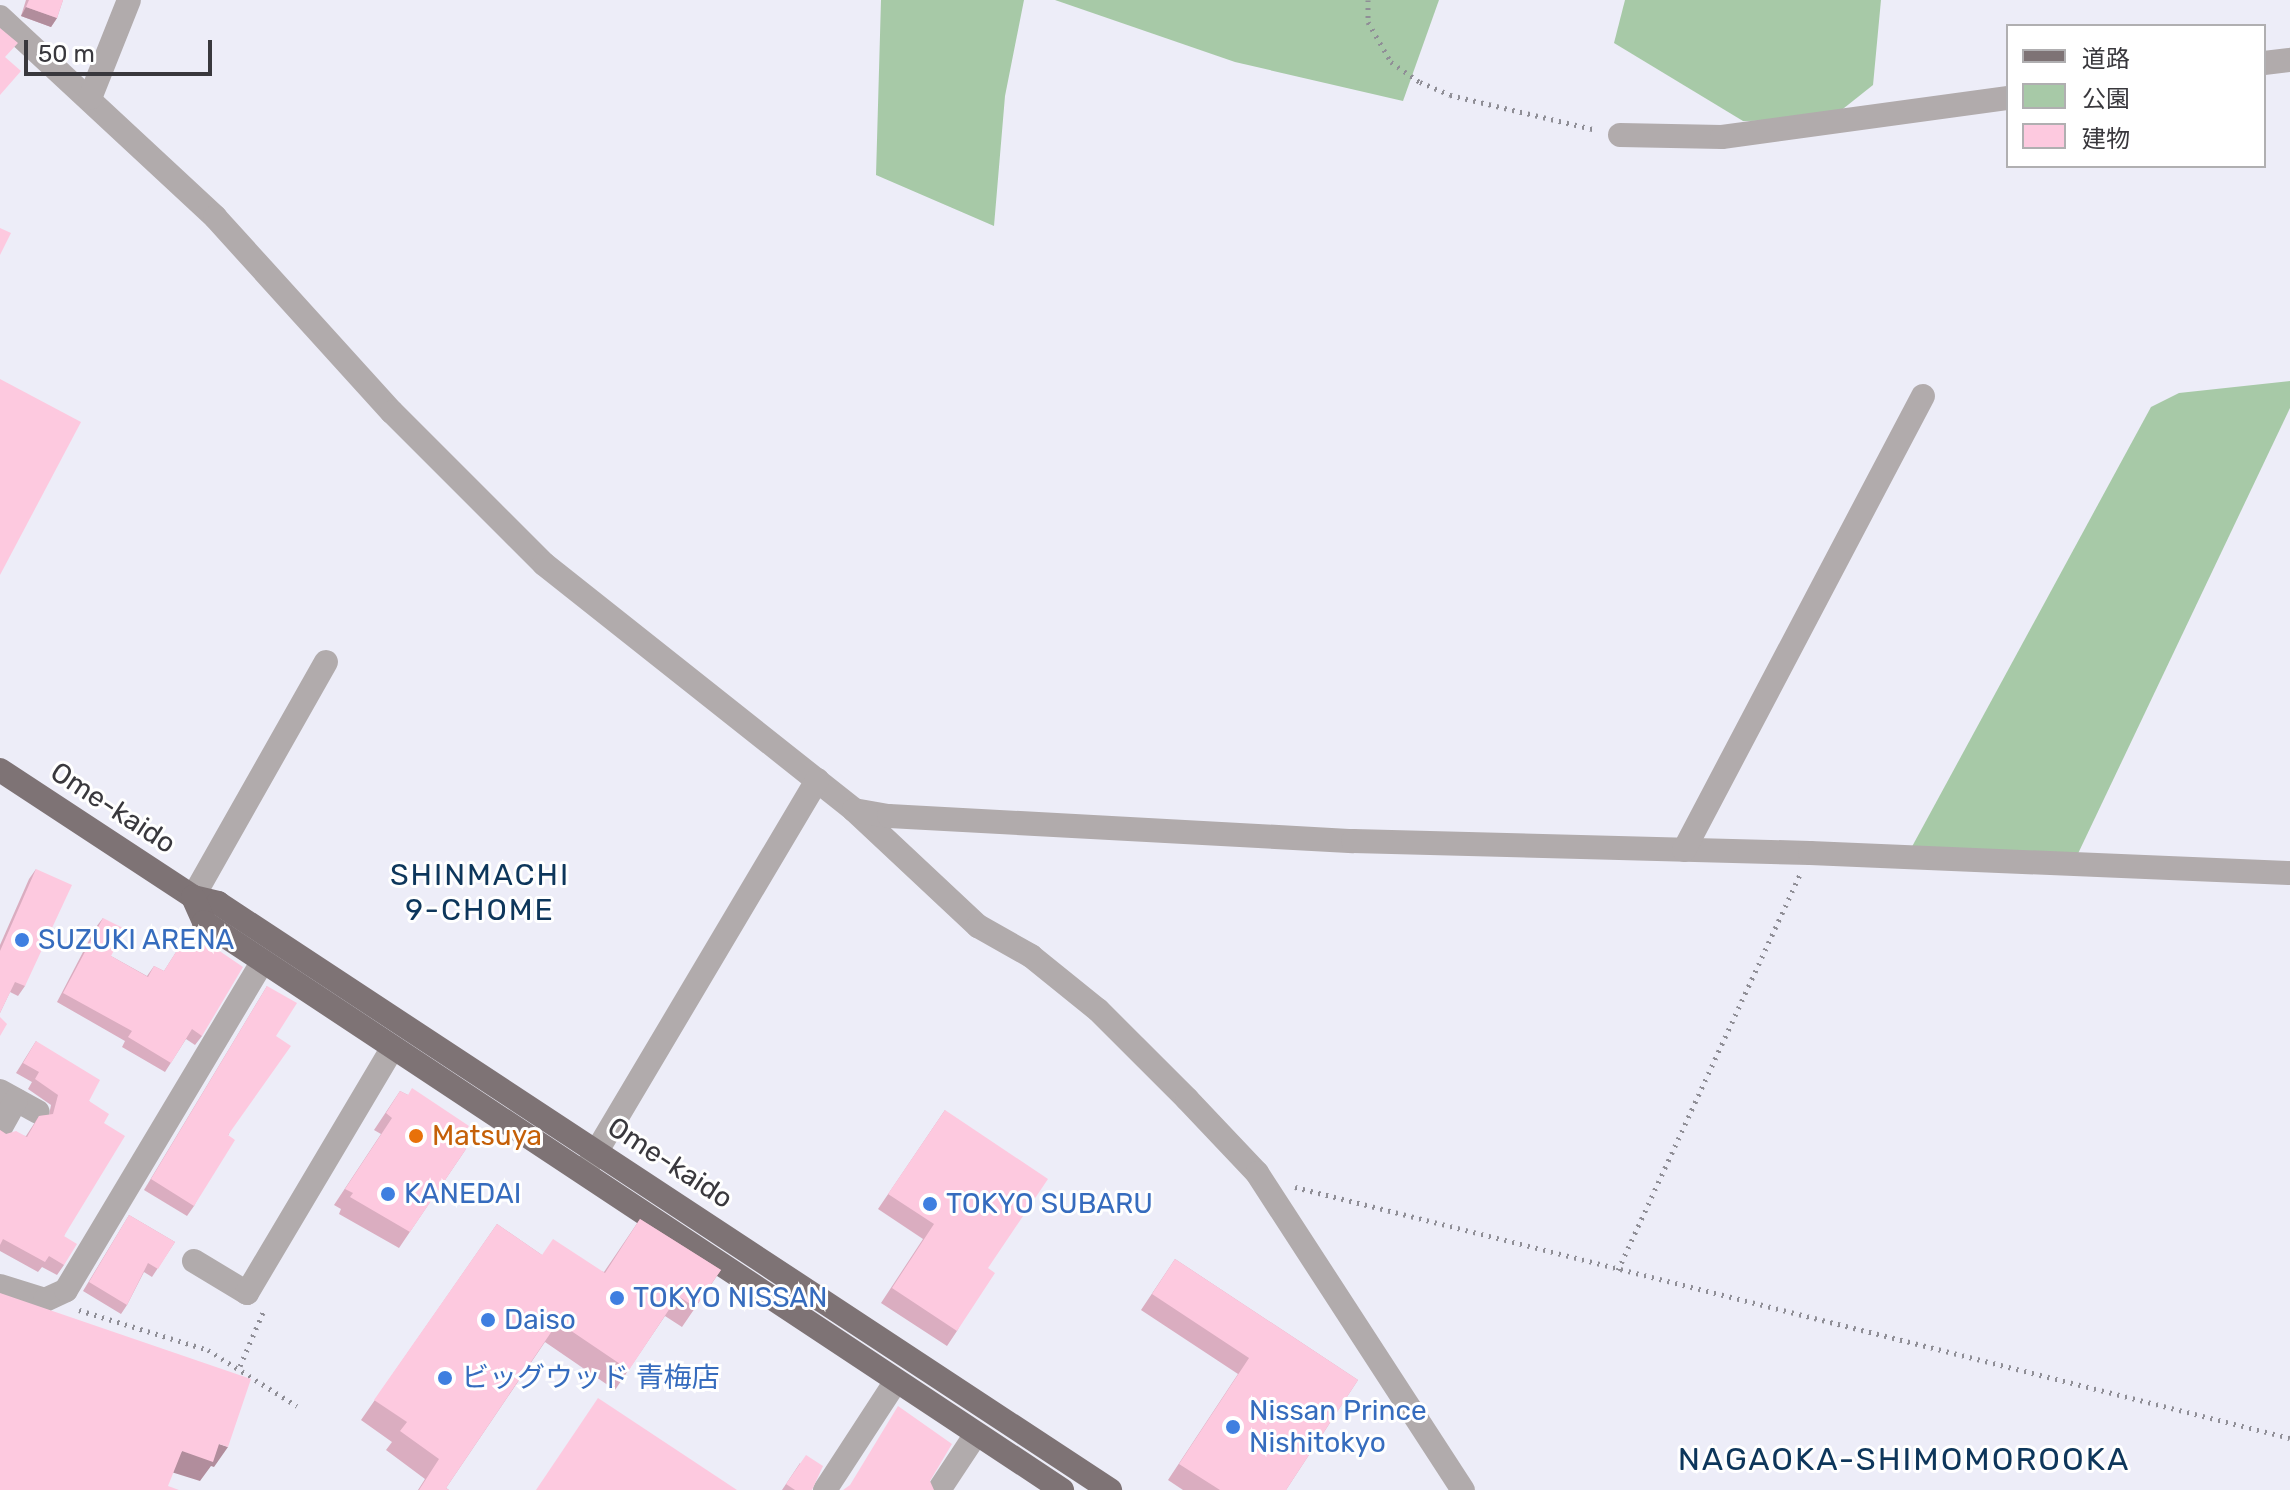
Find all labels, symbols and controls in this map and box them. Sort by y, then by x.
scale bar [28,24,216,74]
legend [2006,24,2266,168]
text: 50 m [38,40,95,68]
text: 道路 [2082,45,2130,73]
text: 公園 [2082,85,2130,113]
text: 建物 [2082,125,2130,153]
street label: Ome-kaido [44,755,182,861]
district label: SHINMACHI 9-CHOME [390,857,570,928]
place label: SUZUKI ARENA [38,923,235,957]
marker: SUZUKI ARENA [13,931,31,949]
street label: Ome-kaido [601,1110,739,1216]
place label: Matsuya [432,1119,542,1153]
marker: Matsuya [407,1127,425,1145]
place label: KANEDAI [404,1177,521,1211]
marker: KANEDAI [379,1185,397,1203]
place label: TOKYO SUBARU [946,1187,1153,1221]
marker: TOKYO SUBARU [921,1195,939,1213]
place label: TOKYO NISSAN [633,1281,828,1315]
marker: TOKYO NISSAN [608,1289,626,1307]
place label: Daiso [504,1303,576,1337]
marker: Daiso [479,1311,497,1329]
place label: ビッグウッド 青梅店 [461,1361,720,1395]
marker: ビッグウッド 青梅店 [436,1369,454,1387]
place label: Nissan Prince Nishitokyo [1249,1394,1427,1460]
marker: Nissan Prince Nishitokyo [1224,1418,1242,1436]
district label: NAGAOKA-SHIMOMOROOKA [1678,1440,2130,1478]

